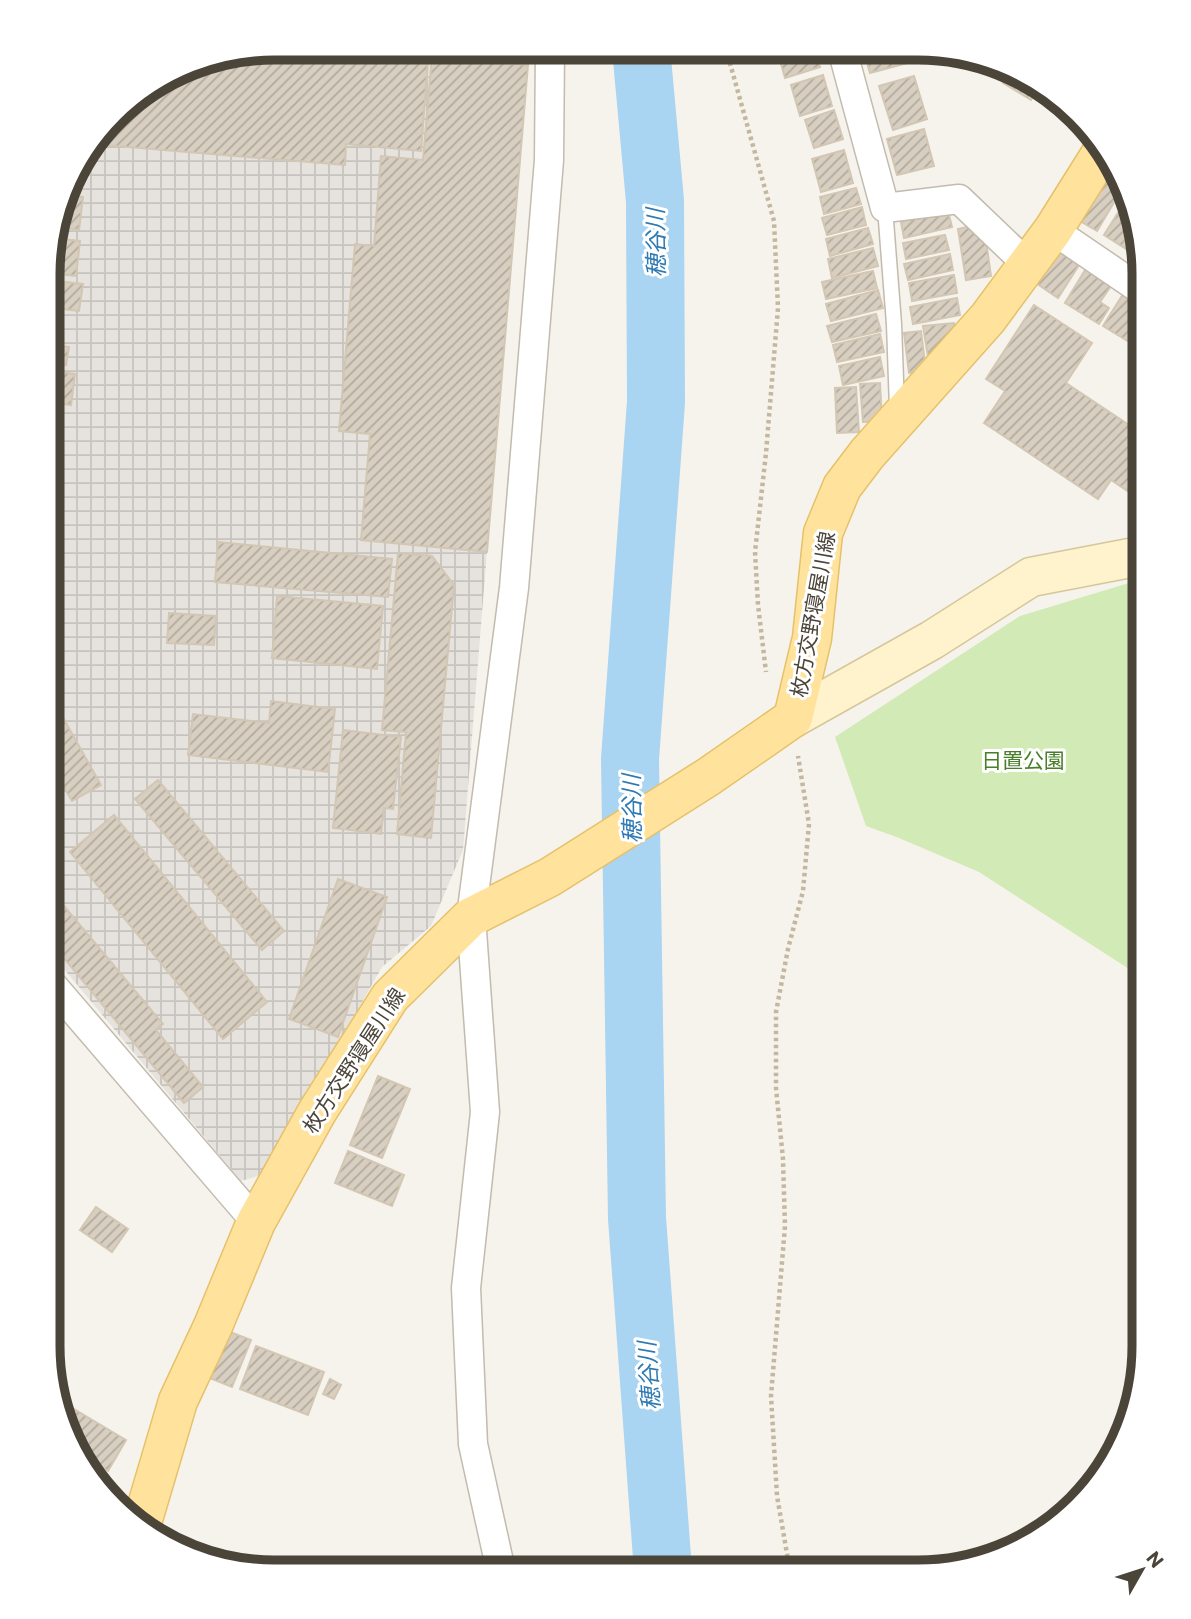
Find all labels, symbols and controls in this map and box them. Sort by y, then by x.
water label: 穂谷川 [640,205,670,278]
street label: 枚方交野寝屋川線 [785,529,839,699]
park label: 日置公園 [981,747,1065,772]
water label: 穂谷川 [616,771,646,844]
street label: 枚方交野寝屋川線 [297,983,409,1137]
water label: 穂谷川 [631,1338,664,1411]
north arrow [1107,1535,1177,1605]
text: N [1142,1546,1169,1572]

